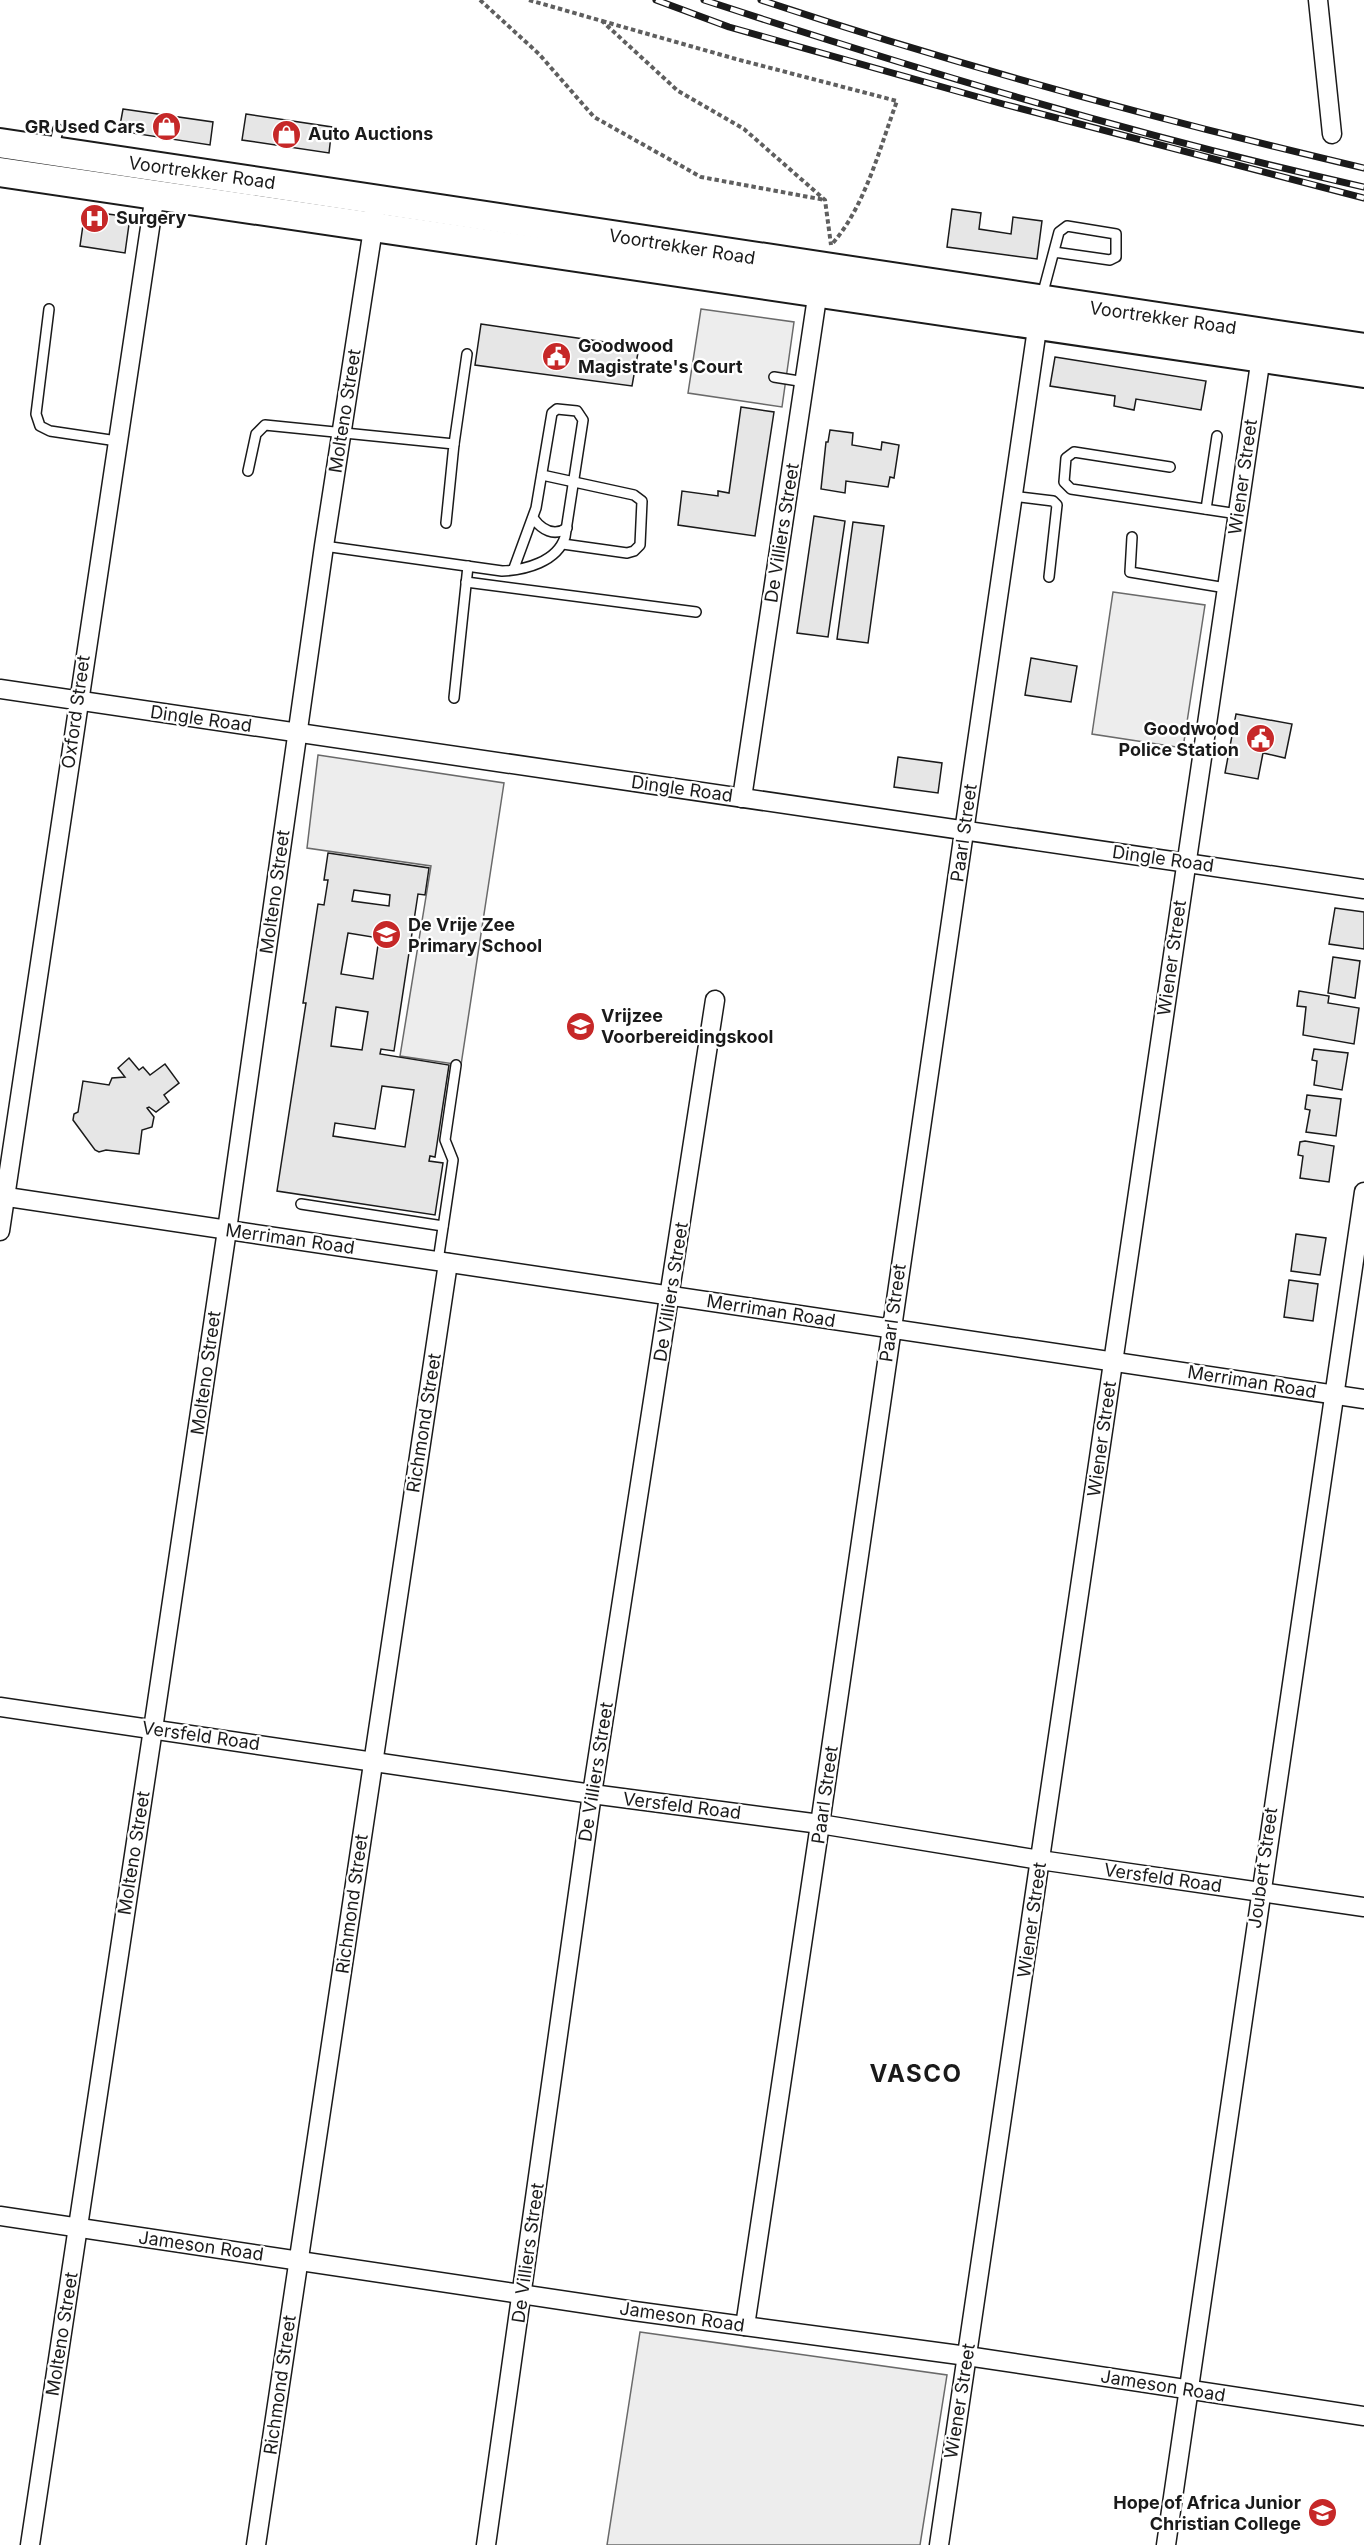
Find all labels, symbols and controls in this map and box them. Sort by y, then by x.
shop icon: GR Used Cars [150,111,182,143]
place label: GR Used Cars [25,116,145,137]
shop icon: Auto Auctions [271,118,303,150]
place label: Auto Auctions [308,123,433,144]
street label: Voortrekker Road [127,152,277,193]
hospital icon: Surgery [79,202,111,234]
place label: Surgery [116,207,187,228]
street label: Voortrekker Road [607,225,757,268]
street label: Voortrekker Road [1088,297,1238,338]
place label: Goodwood Magistrate's Court [578,335,743,377]
public building icon: Goodwood Magistrate's Court [541,340,573,372]
street label: Molteno Street [324,347,365,474]
street label: Wiener Street [1224,418,1261,536]
street label: De Villiers Street [760,462,803,604]
street label: Oxford Street [57,654,94,770]
street label: Dingle Road [149,701,253,736]
place label: Goodwood Police Station [1118,718,1239,760]
public building icon: Goodwood Police Station [1244,723,1276,755]
street label: Dingle Road [630,771,734,806]
street label: Paarl Street [946,782,981,883]
street label: Molteno Street [255,828,294,955]
street label: Dingle Road [1111,841,1215,876]
street label: Wiener Street [1153,899,1190,1017]
place label: De Vrije Zee Primary School [408,914,542,956]
school or university icon: De Vrije Zee Primary School [371,919,403,951]
place label: Vrijzee Voorbereidingskool [601,1005,773,1047]
school or university icon: Vrijzee Voorbereidingskool [564,1010,596,1042]
street label: Merriman Road [224,1219,356,1258]
street label: De Villiers Street [649,1221,692,1363]
street label: Paarl Street [875,1262,910,1363]
street label: Merriman Road [705,1290,837,1331]
street label: Molteno Street [186,1309,225,1436]
street label: Richmond Street [402,1352,445,1494]
street label: Merriman Road [1186,1361,1318,1402]
street label: Wiener Street [1083,1380,1120,1498]
street label: De Villiers Street [574,1701,617,1843]
street label: Versfeld Road [141,1717,261,1754]
street label: Paarl Street [807,1744,842,1845]
street label: Versfeld Road [622,1788,742,1823]
street label: Molteno Street [113,1789,154,1916]
street label: Joubert Street [1244,1806,1281,1930]
street label: Richmond Street [331,1833,372,1975]
street label: Versfeld Road [1103,1859,1223,1896]
street label: Wiener Street [1013,1861,1050,1979]
district label: VASCO [869,2059,963,2088]
street label: De Villiers Street [507,2182,548,2324]
street label: Jameson Road [137,2226,265,2265]
street label: Molteno Street [41,2270,82,2397]
street label: Jameson Road [618,2297,746,2336]
street label: Richmond Street [259,2314,300,2456]
street label: Wiener Street [940,2342,979,2460]
street label: Jameson Road [1099,2365,1227,2406]
place label: Hope of Africa Junior Christian College [1113,2492,1301,2534]
school or university icon: Hope of Africa Junior Christian College [1306,2497,1338,2529]

